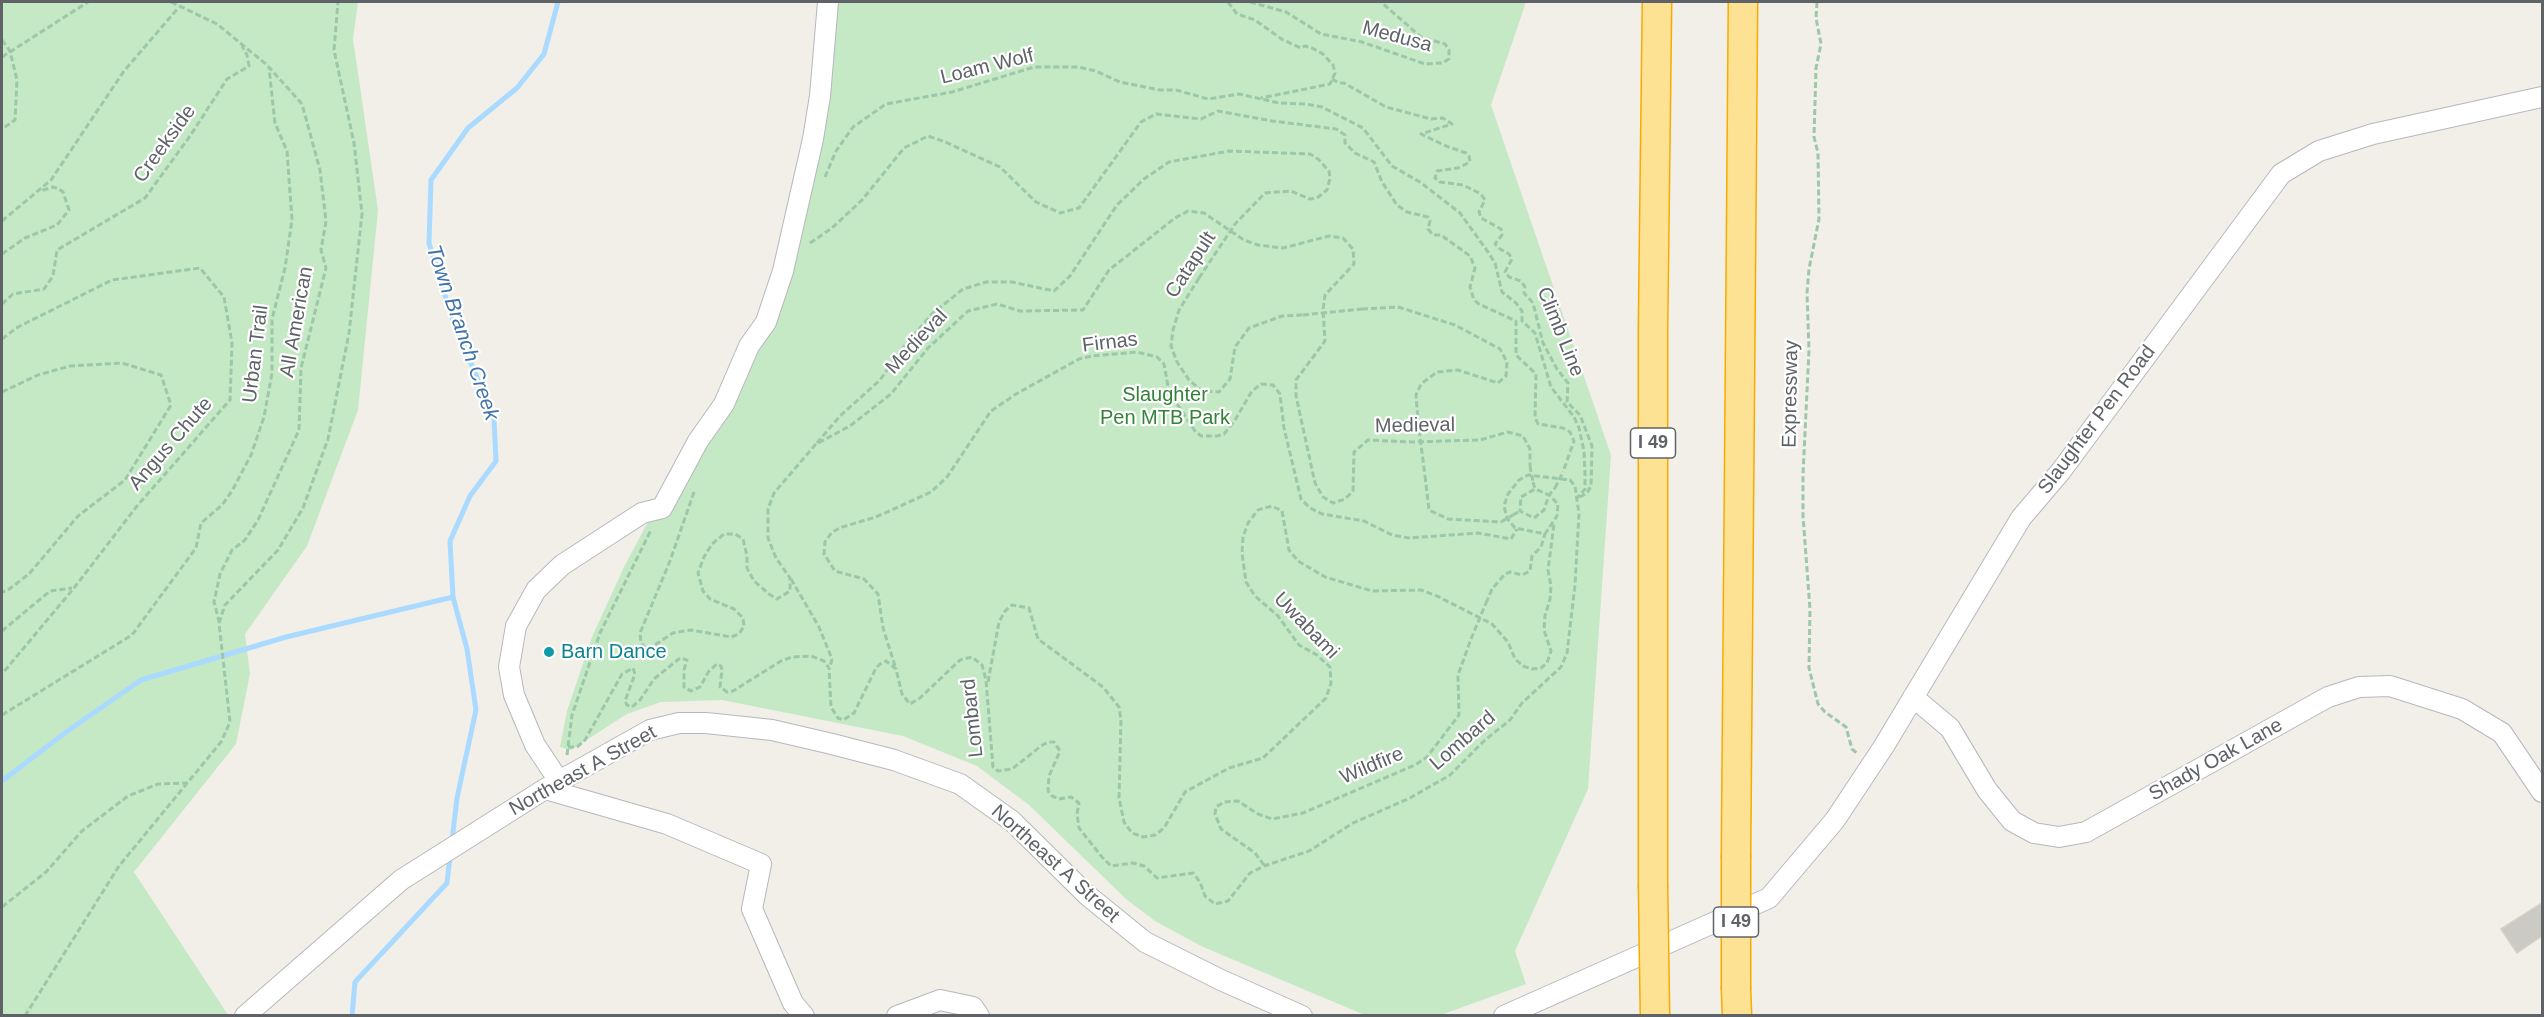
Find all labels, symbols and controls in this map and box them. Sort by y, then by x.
street label: Medusa [1360,16,1434,58]
street label: Loam Wolf [938,44,1036,90]
street label: Creekside [129,101,201,187]
street label: Catapult [1161,227,1221,303]
water label: Town Branch Creek [420,242,504,424]
street label: All American [275,265,319,379]
street label: Climb Line [1531,284,1589,380]
street label: Urban Trail [238,304,274,404]
street label: Medieval [881,305,953,379]
street label: Firnas [1081,328,1139,358]
street label: Expressway [1778,340,1804,448]
street label: Slaughter Pen Road [2033,341,2161,499]
park label: Slaughter Pen MTB Park [1100,383,1230,430]
street label: Angus Chute [124,392,218,496]
street label: Medieval [1375,413,1455,439]
road number: I 49 [1630,428,1676,458]
street label: Uwabami [1268,588,1344,664]
place label: Barn Dance [561,640,667,664]
marker: Barn Dance [542,645,556,659]
street label: Lombard [957,677,989,759]
street label: Lombard [1425,706,1501,776]
street label: Shady Oak Lane [2145,713,2287,807]
street label: Northeast A Street [505,721,661,821]
street label: Wildfire [1337,742,1407,790]
street label: Northeast A Street [986,800,1124,928]
road number: I 49 [1714,907,1758,937]

